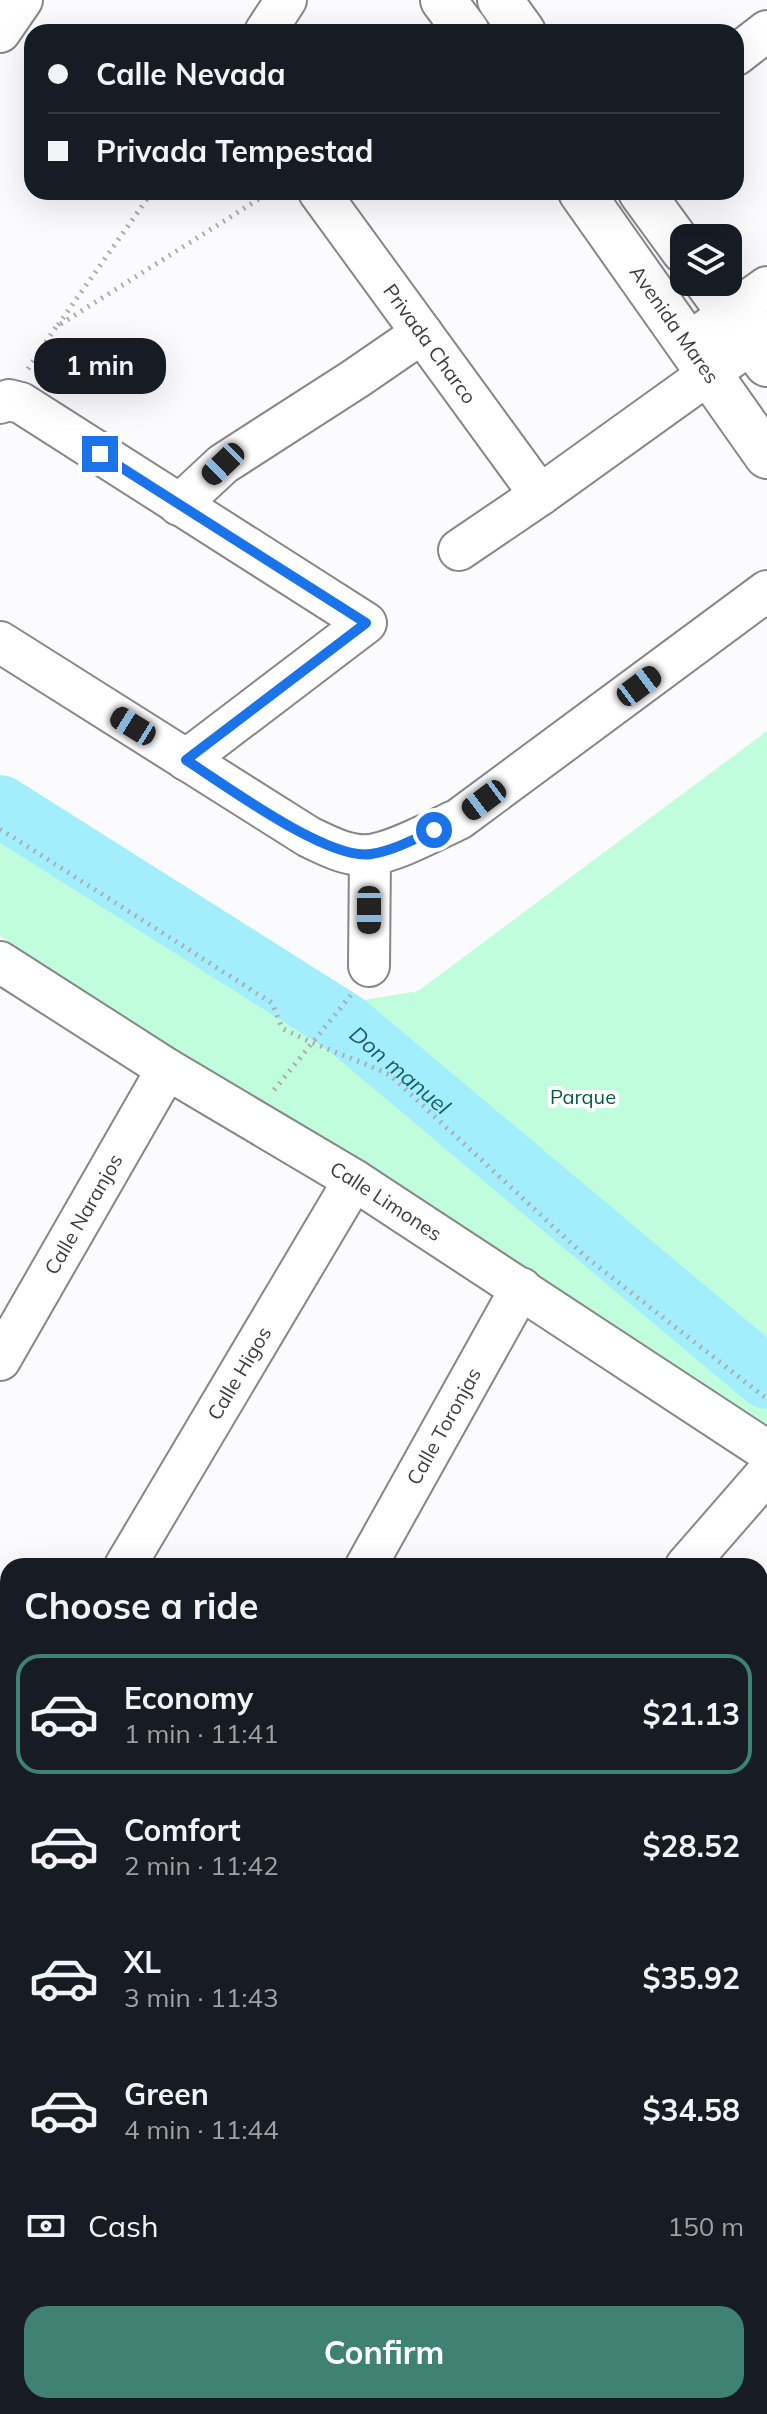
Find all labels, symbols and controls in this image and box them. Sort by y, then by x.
text: Calle Nevada [96,55,286,93]
text: Privada Tempestad [96,132,373,170]
map controls [670,224,742,296]
button: layers [670,224,742,296]
street label: Avenida Mares [625,260,725,388]
street label: Privada Charco [378,279,482,408]
callout: 1 min [34,338,166,394]
text: 1 min [66,349,134,382]
route end [82,436,118,472]
car [197,439,249,489]
car [613,662,665,710]
car [106,703,160,749]
car [458,776,510,824]
route start [416,812,452,848]
car [357,886,381,934]
water label: Don manuel [344,1020,457,1121]
park label: Parque [550,1084,616,1109]
street label: Calle Naranjos [39,1149,128,1279]
street label: Calle Limones [326,1156,447,1246]
street label: Calle Higos [201,1322,276,1424]
street label: Calle Toronjas [401,1363,486,1489]
text: Choose a ride [24,1583,258,1628]
icon: car [28,1678,100,1750]
text: Economy [124,1679,253,1717]
text: $21.13 [643,1695,740,1733]
text: 1 min · 11:41 [124,1717,279,1750]
icon: car [28,1810,100,1882]
text: Comfort [124,1811,241,1849]
text: $28.52 [643,1827,740,1865]
text: 2 min · 11:42 [124,1849,279,1882]
icon: car [28,1942,100,2014]
text: XL [124,1943,161,1981]
text: $35.92 [643,1959,740,1997]
text: 3 min · 11:43 [124,1981,279,2014]
icon: car [28,2074,100,2146]
text: Green [124,2075,209,2113]
text: $34.58 [643,2091,740,2129]
text: 4 min · 11:44 [124,2113,279,2146]
icon: cash [24,2204,68,2248]
text: Cash [88,2207,159,2245]
text: 150 m [668,2210,744,2243]
button: Confirm [24,2306,744,2398]

